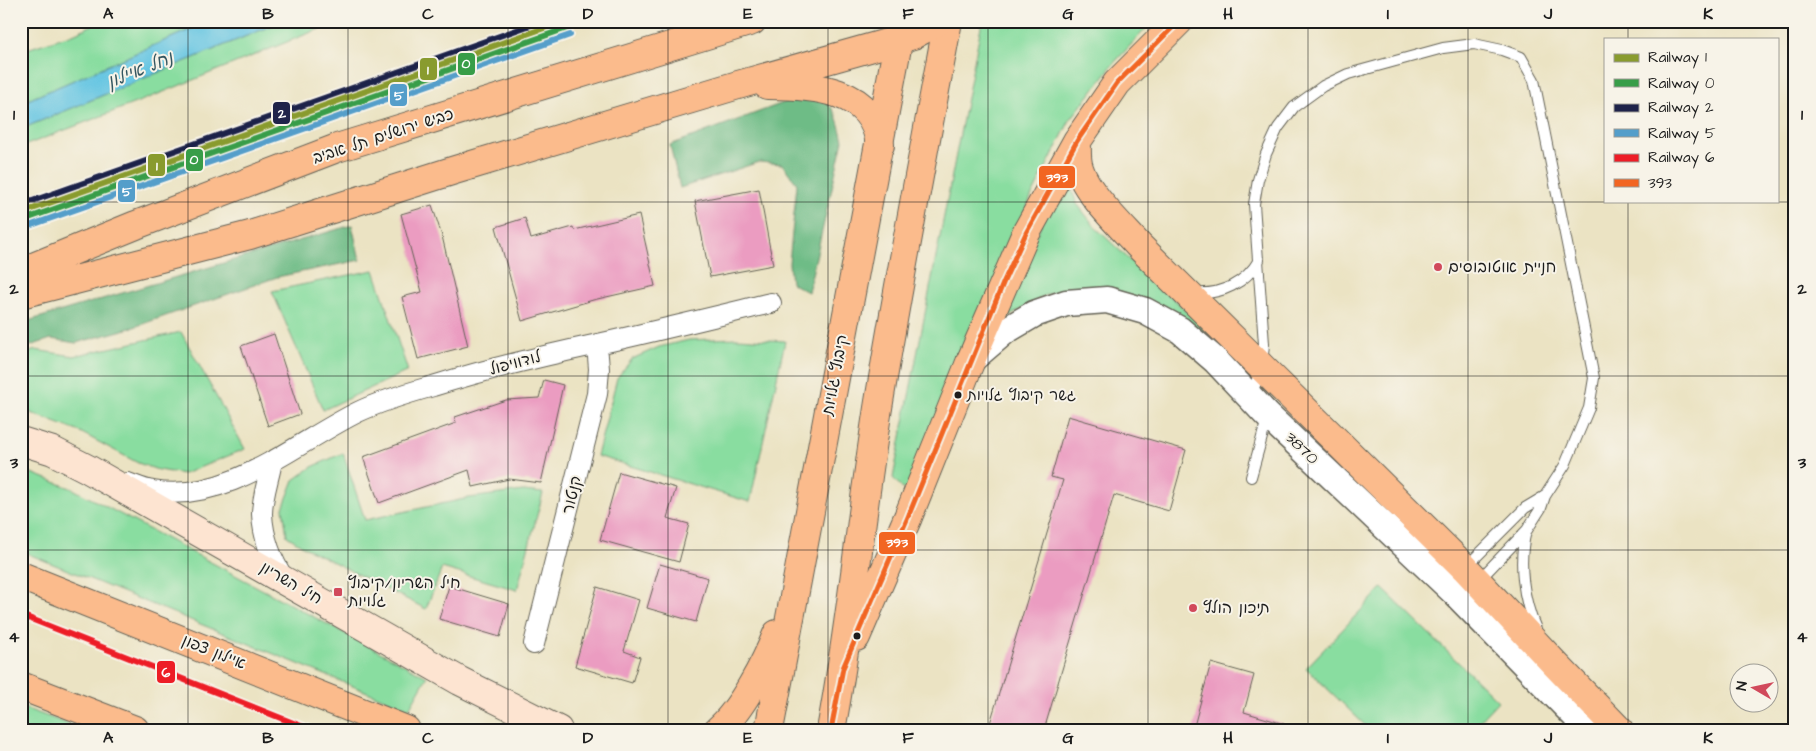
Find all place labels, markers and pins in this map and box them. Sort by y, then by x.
place label: חניית אוטובוסים [1448,256,1557,278]
marker: חניית אוטובוסים [1432,261,1444,273]
place label: גשר קיבוץ גלויות [966,385,1076,406]
marker: גשר קיבוץ גלויות [953,390,963,400]
place label: חיל השריון/קיבוץ גלויות [347,572,460,612]
marker: חיל השריון/קיבוץ גלויות [332,586,344,598]
place label: תיכון הולץ [1203,597,1270,619]
marker: תיכון הולץ [1187,602,1199,614]
unlabelled marker [852,631,862,641]

